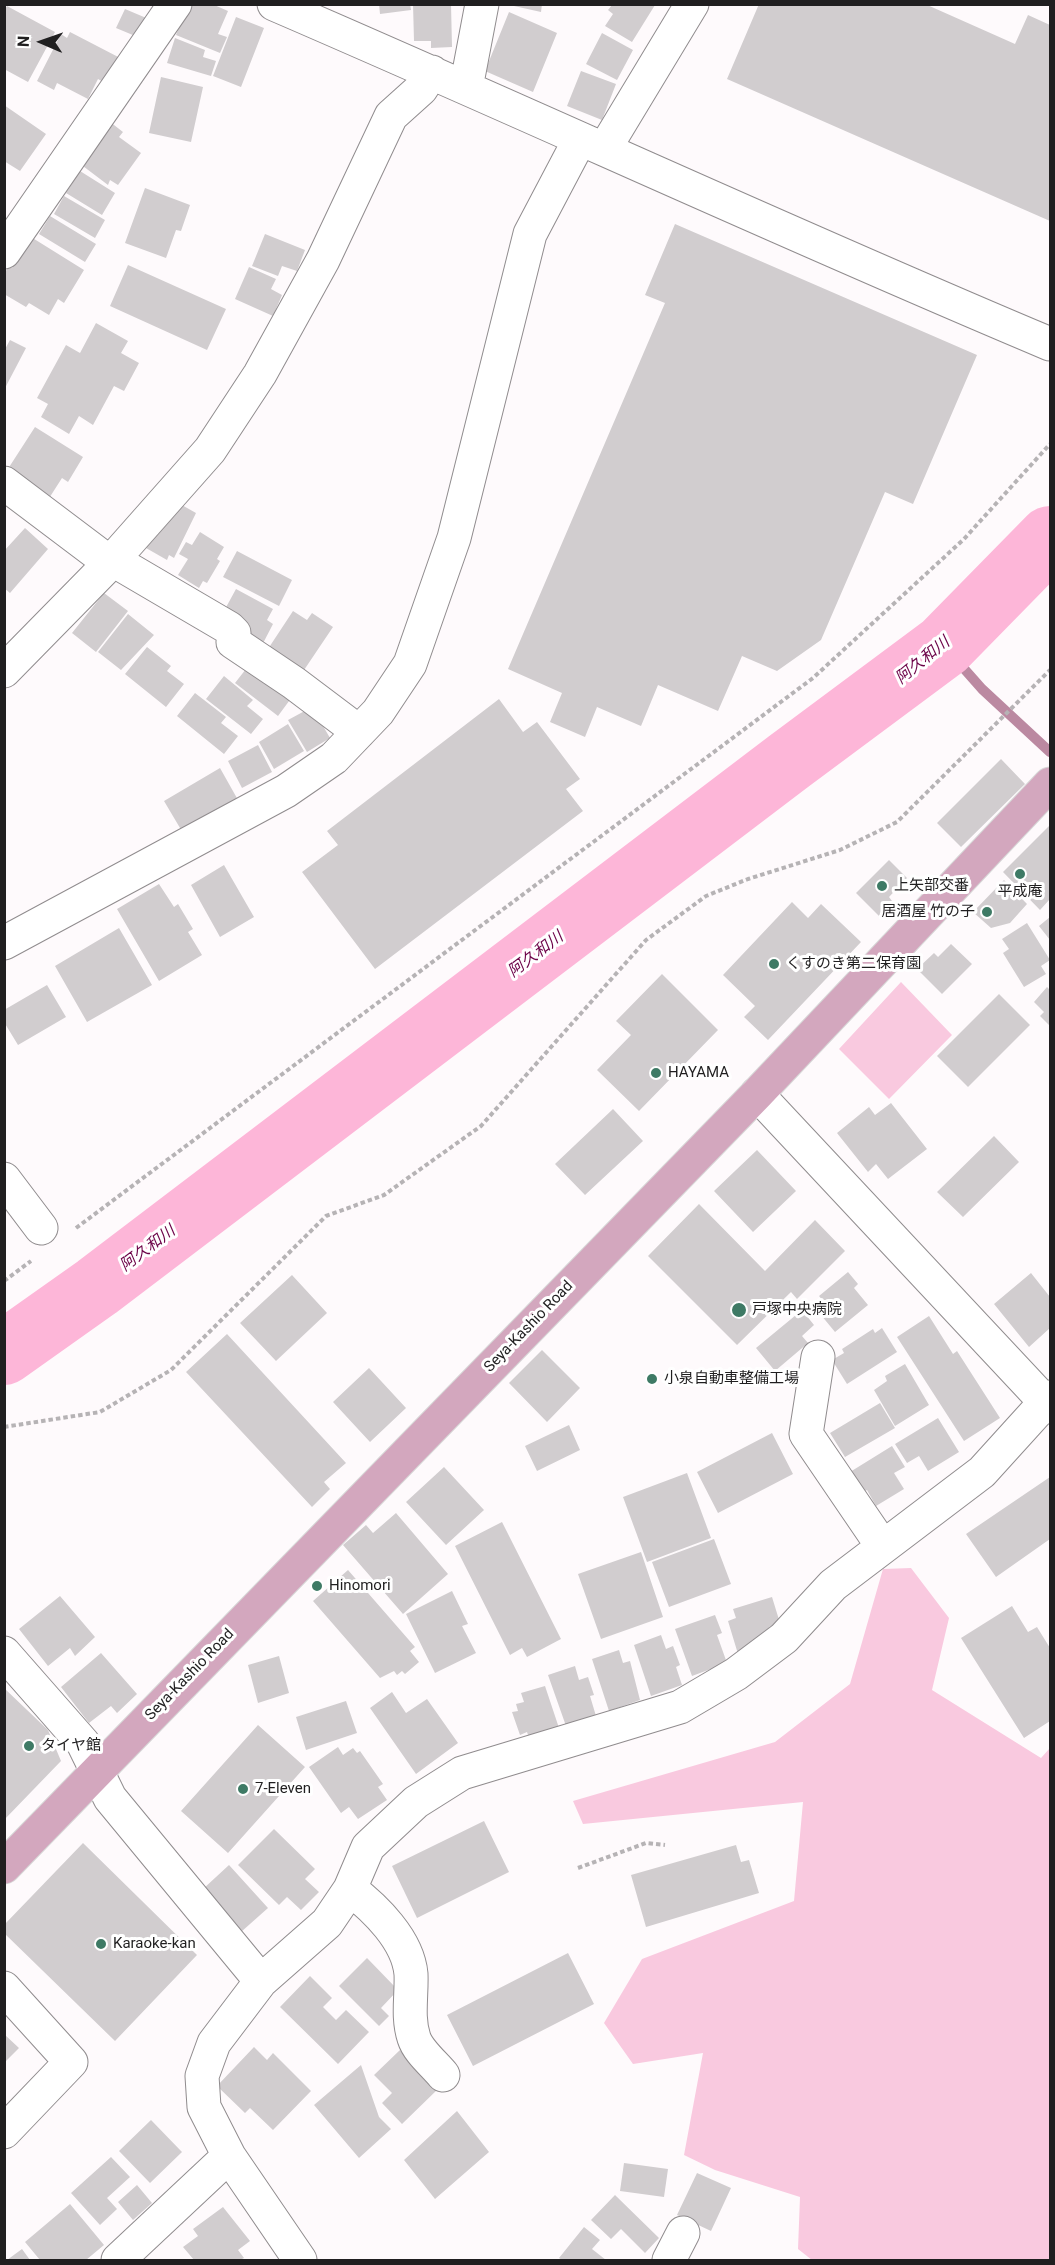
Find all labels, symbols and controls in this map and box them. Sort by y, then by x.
north arrow [12,12,72,72]
text: N [14,35,33,47]
water label: 阿久和川 [892,633,954,689]
marker: 平成庵 [1013,867,1027,881]
place label: 上矢部交番 [894,877,969,895]
marker: 上矢部交番 [875,879,889,893]
place label: 平成庵 [998,883,1042,901]
place label: 居酒屋 竹の子 [881,903,975,921]
marker: 居酒屋 竹の子 [980,905,994,919]
water label: 阿久和川 [505,928,567,982]
place label: くすのき第二保育園 [786,955,921,973]
marker: くすのき第二保育園 [767,957,781,971]
place label: HAYAMA [668,1064,729,1082]
marker: HAYAMA [649,1066,663,1080]
water label: 阿久和川 [117,1222,179,1276]
street label: Seya-Kashio Road [481,1278,577,1376]
marker: 戸塚中央病院 [730,1301,748,1319]
place label: 戸塚中央病院 [752,1301,842,1319]
place label: 小泉自動車整備工場 [664,1370,799,1388]
marker: 小泉自動車整備工場 [645,1372,659,1386]
place label: Hinomori [329,1577,391,1595]
marker: Hinomori [310,1579,324,1593]
street label: Seya-Kashio Road [142,1626,238,1724]
place label: タイヤ館 [41,1737,101,1755]
marker: タイヤ館 [22,1739,36,1753]
place label: 7-Eleven [255,1780,311,1798]
marker: 7-Eleven [236,1782,250,1796]
place label: Karaoke-kan [113,1935,196,1953]
marker: Karaoke-kan [94,1937,108,1951]

